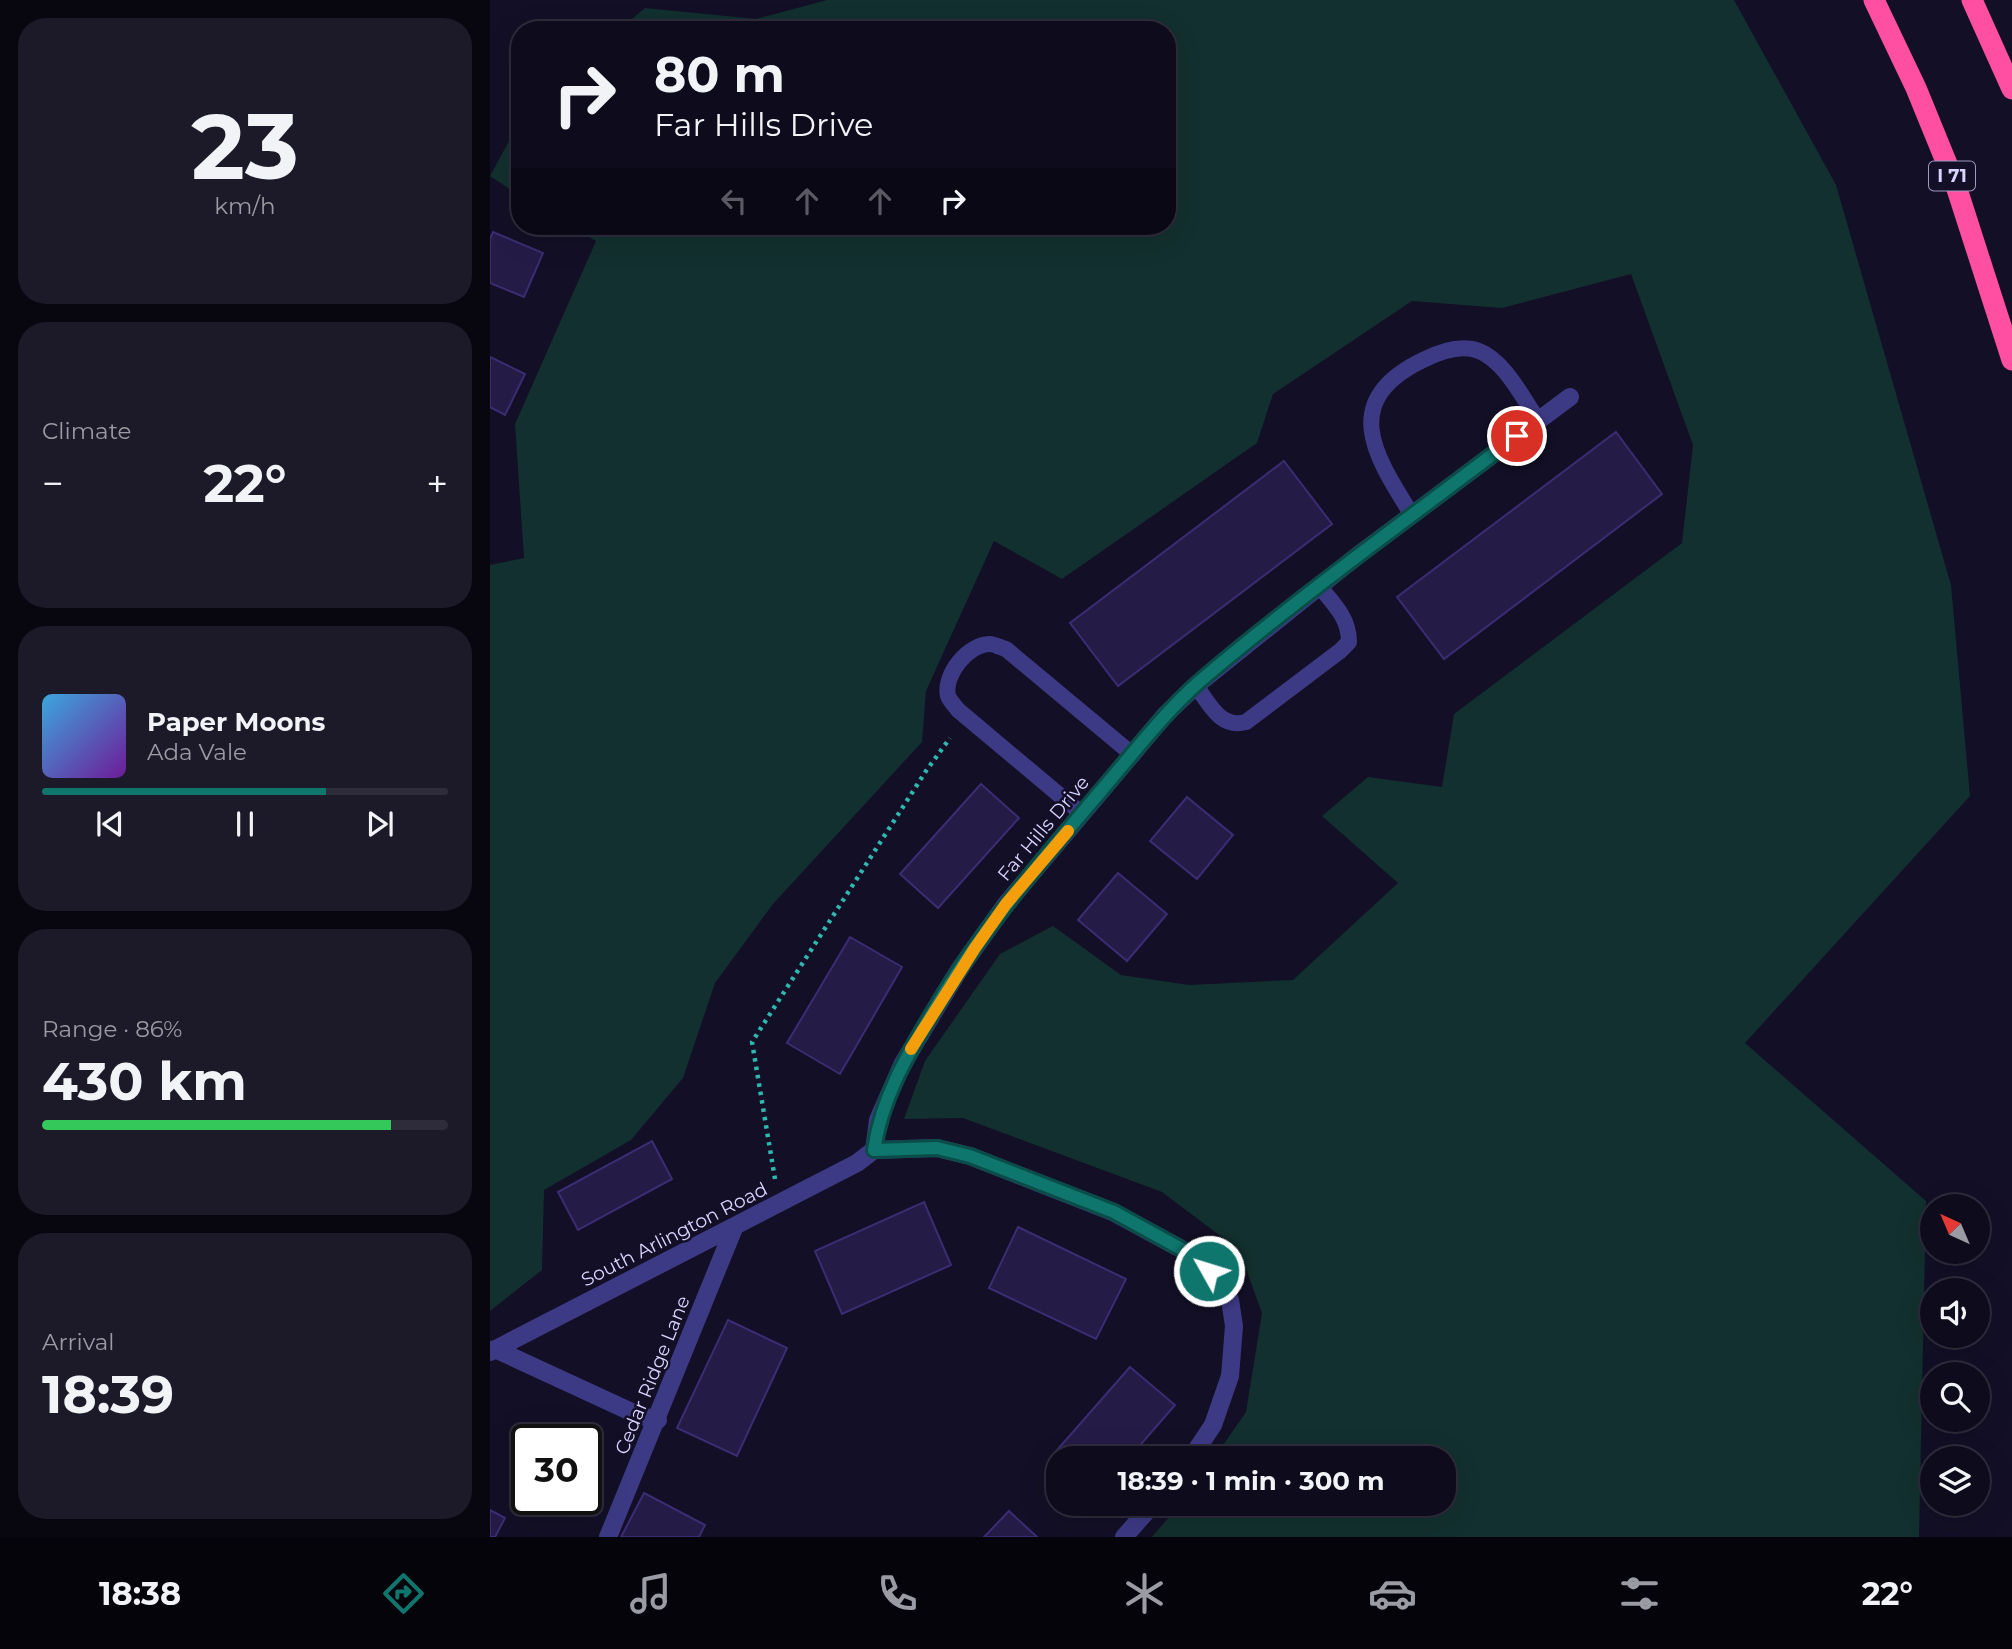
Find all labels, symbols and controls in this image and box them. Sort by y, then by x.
text: 80 m [654,45,785,104]
icon: right [539,49,630,140]
text: 23 [191,91,299,202]
text: Far Hills Drive [654,105,873,144]
road number: I 71 [1929,162,1975,190]
icon: left [715,182,753,220]
icon: ahead [788,182,826,220]
icon: ahead [861,182,899,220]
icon: right [934,182,972,220]
text: km/h [214,192,276,220]
pin [1487,406,1547,466]
text: Climate [42,417,131,445]
icon: arrive [1498,417,1536,455]
text: 22° [203,452,287,515]
text: − [42,460,64,507]
text: + [426,460,448,507]
text: Paper Moons [147,706,325,738]
text: Ada Vale [147,738,247,766]
street label: Far Hills Drive [993,771,1094,886]
icon: previous [91,805,129,843]
icon: pause [226,805,264,843]
icon: next [361,805,399,843]
text: Range · 86% [42,1015,182,1043]
text: 430 km [42,1050,247,1113]
street label: South Arlington Road [577,1177,771,1291]
north arrow [1920,1194,1990,1264]
map controls [1920,1194,1990,1516]
position arrow [1172,1234,1246,1308]
button: sound [1920,1278,1990,1348]
street label: Cedar Ridge Lane [610,1292,695,1458]
text: Arrival [42,1328,115,1356]
button: search [1920,1362,1990,1432]
text: 18:39 [42,1363,174,1426]
speed limit sign: 30 [511,1424,602,1515]
button: layers [1920,1446,1990,1516]
text: 18:39 · 1 min · 300 m [1117,1465,1385,1497]
icon: directions [379,1569,428,1618]
icon: music [626,1569,675,1618]
icon: phone [873,1569,922,1618]
icon: climate [1120,1569,1169,1618]
icon: car [1368,1569,1417,1618]
icon: filters [1615,1569,1664,1618]
text: 18:38 [99,1574,181,1613]
text: 22° [1862,1574,1913,1613]

